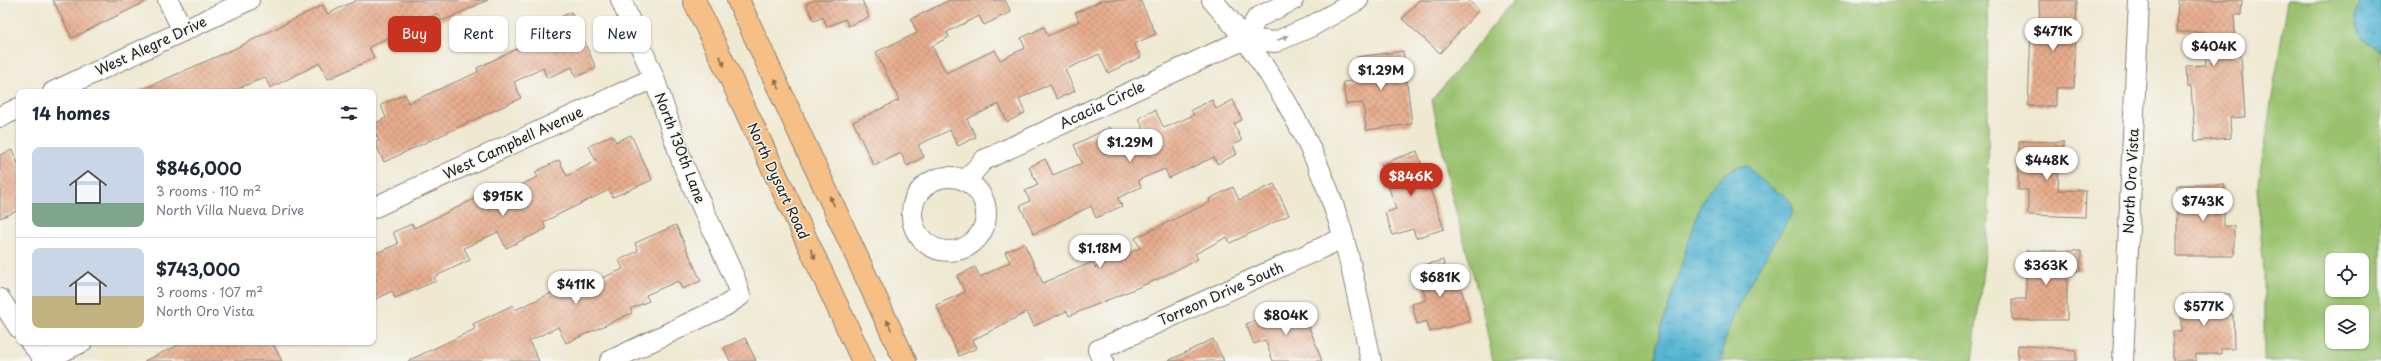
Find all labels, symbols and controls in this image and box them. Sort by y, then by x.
street label: West Alegre Drive [92,11,210,81]
chip: Buy [388,16,441,52]
chip: Rent [449,16,508,52]
chip: Filters [516,16,585,52]
chip: New [593,16,651,52]
pin: $471K [2025,18,2081,52]
text: $471K [2033,21,2073,40]
pin: $404K [2186,33,2242,67]
one-way arrow [1277,35,1289,41]
text: $404K [2191,36,2237,55]
one-way arrow [719,55,725,66]
pin: $1.29M [1348,57,1414,91]
text: $1.29M [1358,60,1404,79]
street label: Acacia Circle [1056,76,1148,133]
one-way arrow [774,78,780,89]
street label: North 130th Lane [650,89,711,207]
text: 14 homes [32,100,110,126]
street label: West Campbell Avenue [439,101,587,184]
icon: filters [338,102,360,124]
street label: North Dysart Road [742,119,815,243]
street label: North Oro Vista [2117,127,2144,234]
pin: $1.29M [1097,129,1163,163]
text: $1.29M [1107,132,1153,151]
pin: $448K [2019,147,2075,181]
text: $448K [2025,150,2069,169]
text: $846,000 [156,155,242,181]
icon: home [64,163,112,211]
pin: $846K [1383,163,1439,197]
text: $846K [1389,166,1433,185]
text: 3 rooms · 110 m² [156,181,261,200]
pin: $915K [475,183,531,217]
text: $915K [483,186,523,205]
pin: $743K [2175,188,2231,222]
text: $743K [2182,191,2224,210]
one-way arrow [829,196,835,207]
text: North Villa Nueva Drive [156,200,304,219]
pin: $1.18M [1067,235,1133,269]
text: $1.18M [1078,238,1122,257]
one-way arrow [810,249,816,260]
pin: $363K [2018,252,2074,286]
map controls [2325,253,2369,349]
button: locate [2325,253,2369,297]
text: $363K [2024,255,2068,274]
text: $743,000 [156,256,240,282]
street label: Torreon Drive South [1155,256,1287,331]
icon: home [64,264,112,312]
pin: $681K [1412,264,1468,298]
text: $681K [1420,267,1460,286]
pin: $411K [548,271,604,305]
text: $411K [557,274,595,293]
text: 3 rooms · 107 m² [156,282,263,301]
pin: $577K [2176,293,2232,327]
text: $577K [2184,296,2224,315]
text: North Oro Vista [156,301,254,320]
pin: $804K [1258,302,1314,336]
text: $804K [1264,305,1308,324]
button: layers [2325,305,2369,349]
one-way arrow [886,320,892,331]

